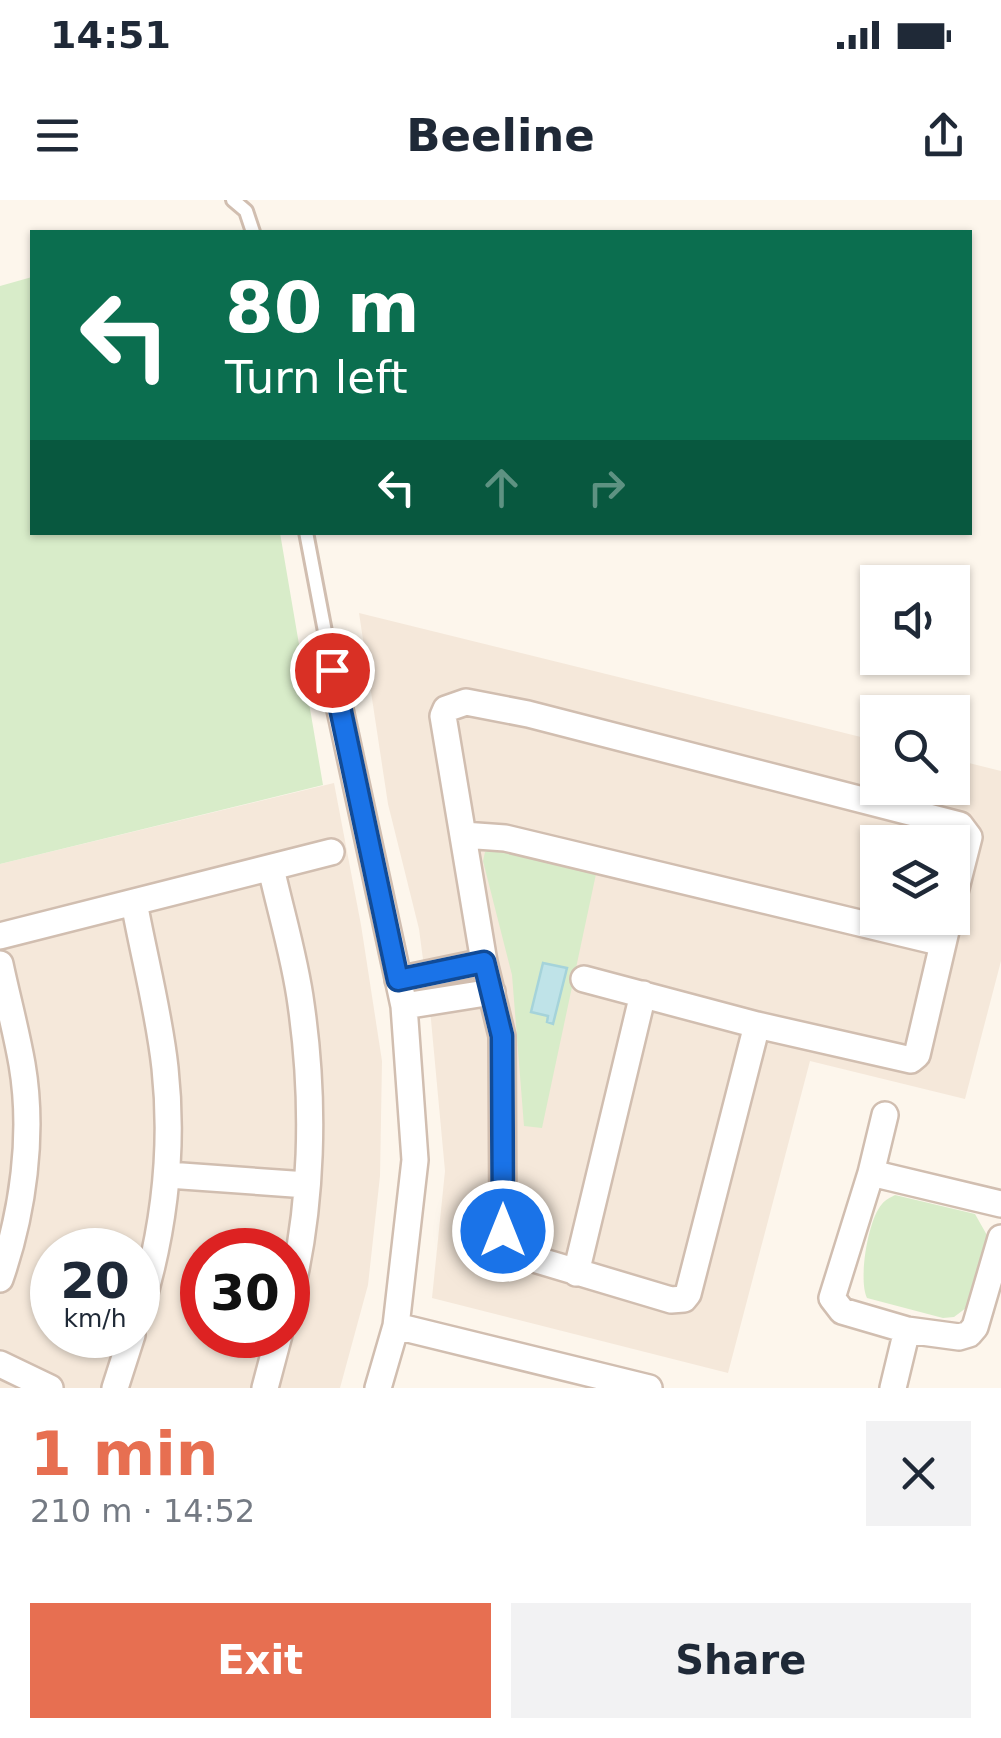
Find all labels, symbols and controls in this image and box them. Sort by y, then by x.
text: 14:51 [50,13,171,57]
icon: menu [30,108,85,163]
icon: share [916,108,971,163]
text: Beeline [406,109,595,162]
text: 80 m [225,267,420,349]
icon: left [60,270,190,400]
text: Turn left [225,351,408,404]
icon: left [369,460,424,515]
icon: ahead [474,460,529,515]
icon: right [579,460,634,515]
map controls [860,565,970,935]
button: sound [860,565,970,675]
pin [290,628,375,713]
icon: arrive [305,643,360,698]
button: search [860,695,970,805]
button: layers [860,825,970,935]
position arrow [451,1179,555,1283]
speed limit sign: 30 [180,1228,310,1358]
text: 20 [60,1252,130,1310]
text: km/h [63,1304,127,1333]
text: 1 min [30,1419,218,1489]
button: close [866,1421,971,1526]
text: 210 m · 14:52 [30,1492,255,1530]
button: Exit [30,1603,491,1718]
button: Share [511,1603,971,1718]

